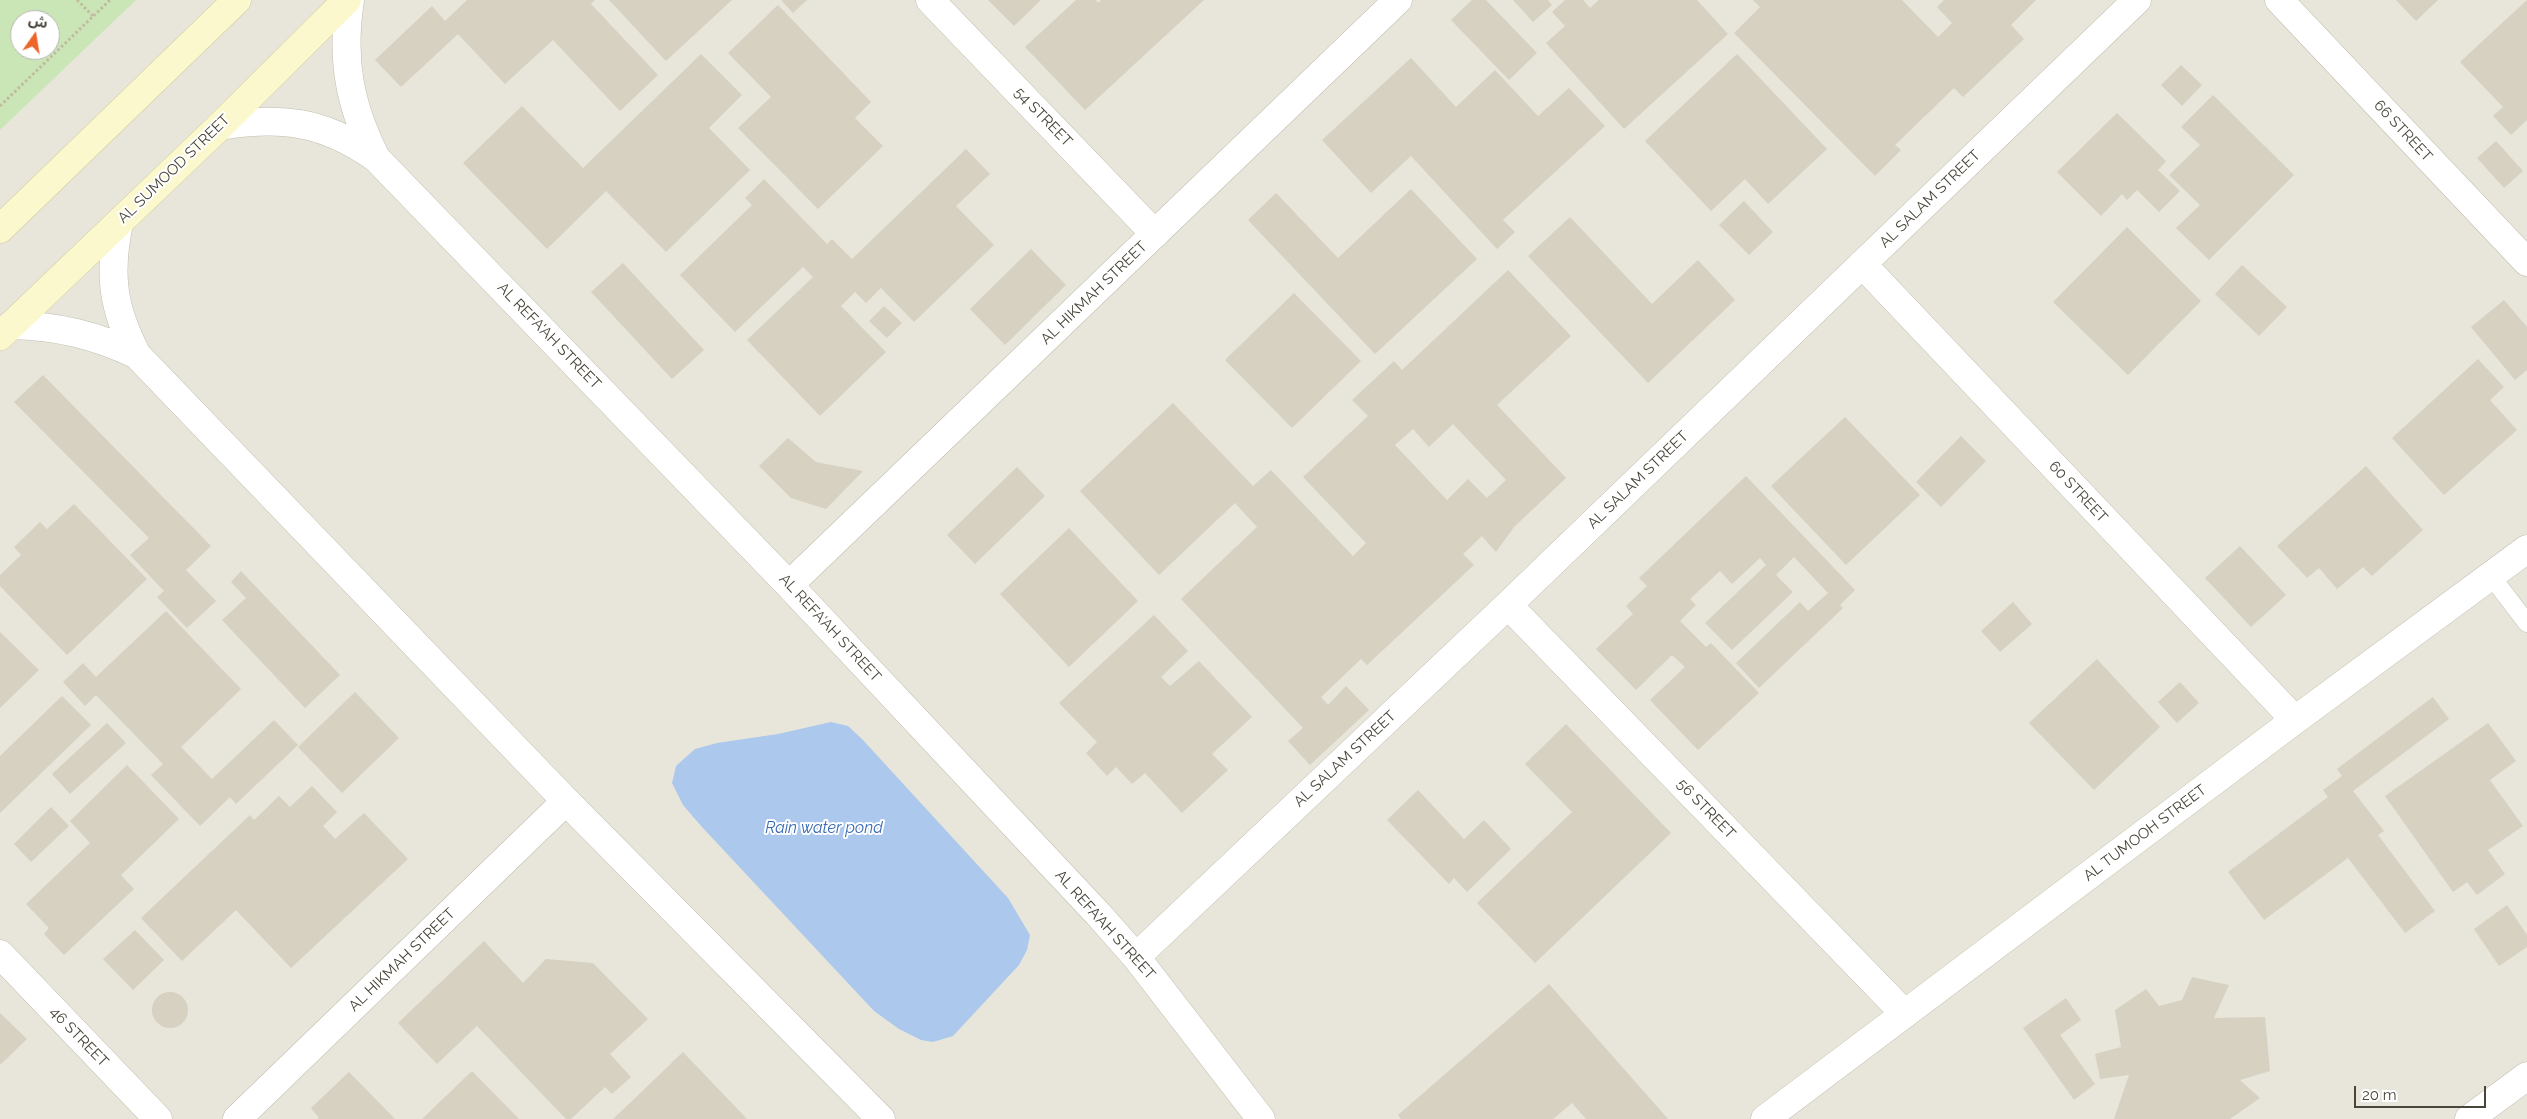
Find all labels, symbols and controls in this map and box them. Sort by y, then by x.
north arrow [10,10,60,60]
text: ش [27,11,49,31]
street label: 54 STREET [1010,84,1076,150]
street label: 66 STREET [2370,97,2436,165]
street label: AL SUMOOD STREET [114,111,234,227]
street label: AL SALAM STREET [1876,146,1984,252]
street label: AL HIKMAH STREET [1037,238,1151,348]
street label: AL REFA'AH STREET [493,279,605,393]
street label: AL SALAM STREET [1584,427,1692,533]
street label: 60 STREET [2045,458,2111,526]
street label: AL REFA'AH STREET [775,570,885,686]
street label: AL SALAM STREET [1290,707,1400,811]
street label: 56 STREET [1673,775,1739,843]
street label: AL TUMOOH STREET [2080,781,2210,885]
water label: Rain water pond [765,818,883,838]
street label: AL REFA'AH STREET [1051,867,1159,983]
street label: AL HIKMAH STREET [345,905,459,1015]
street label: 46 STREET [46,1003,112,1071]
scale bar [2357,1076,2490,1108]
text: 20 m [2362,1086,2397,1104]

